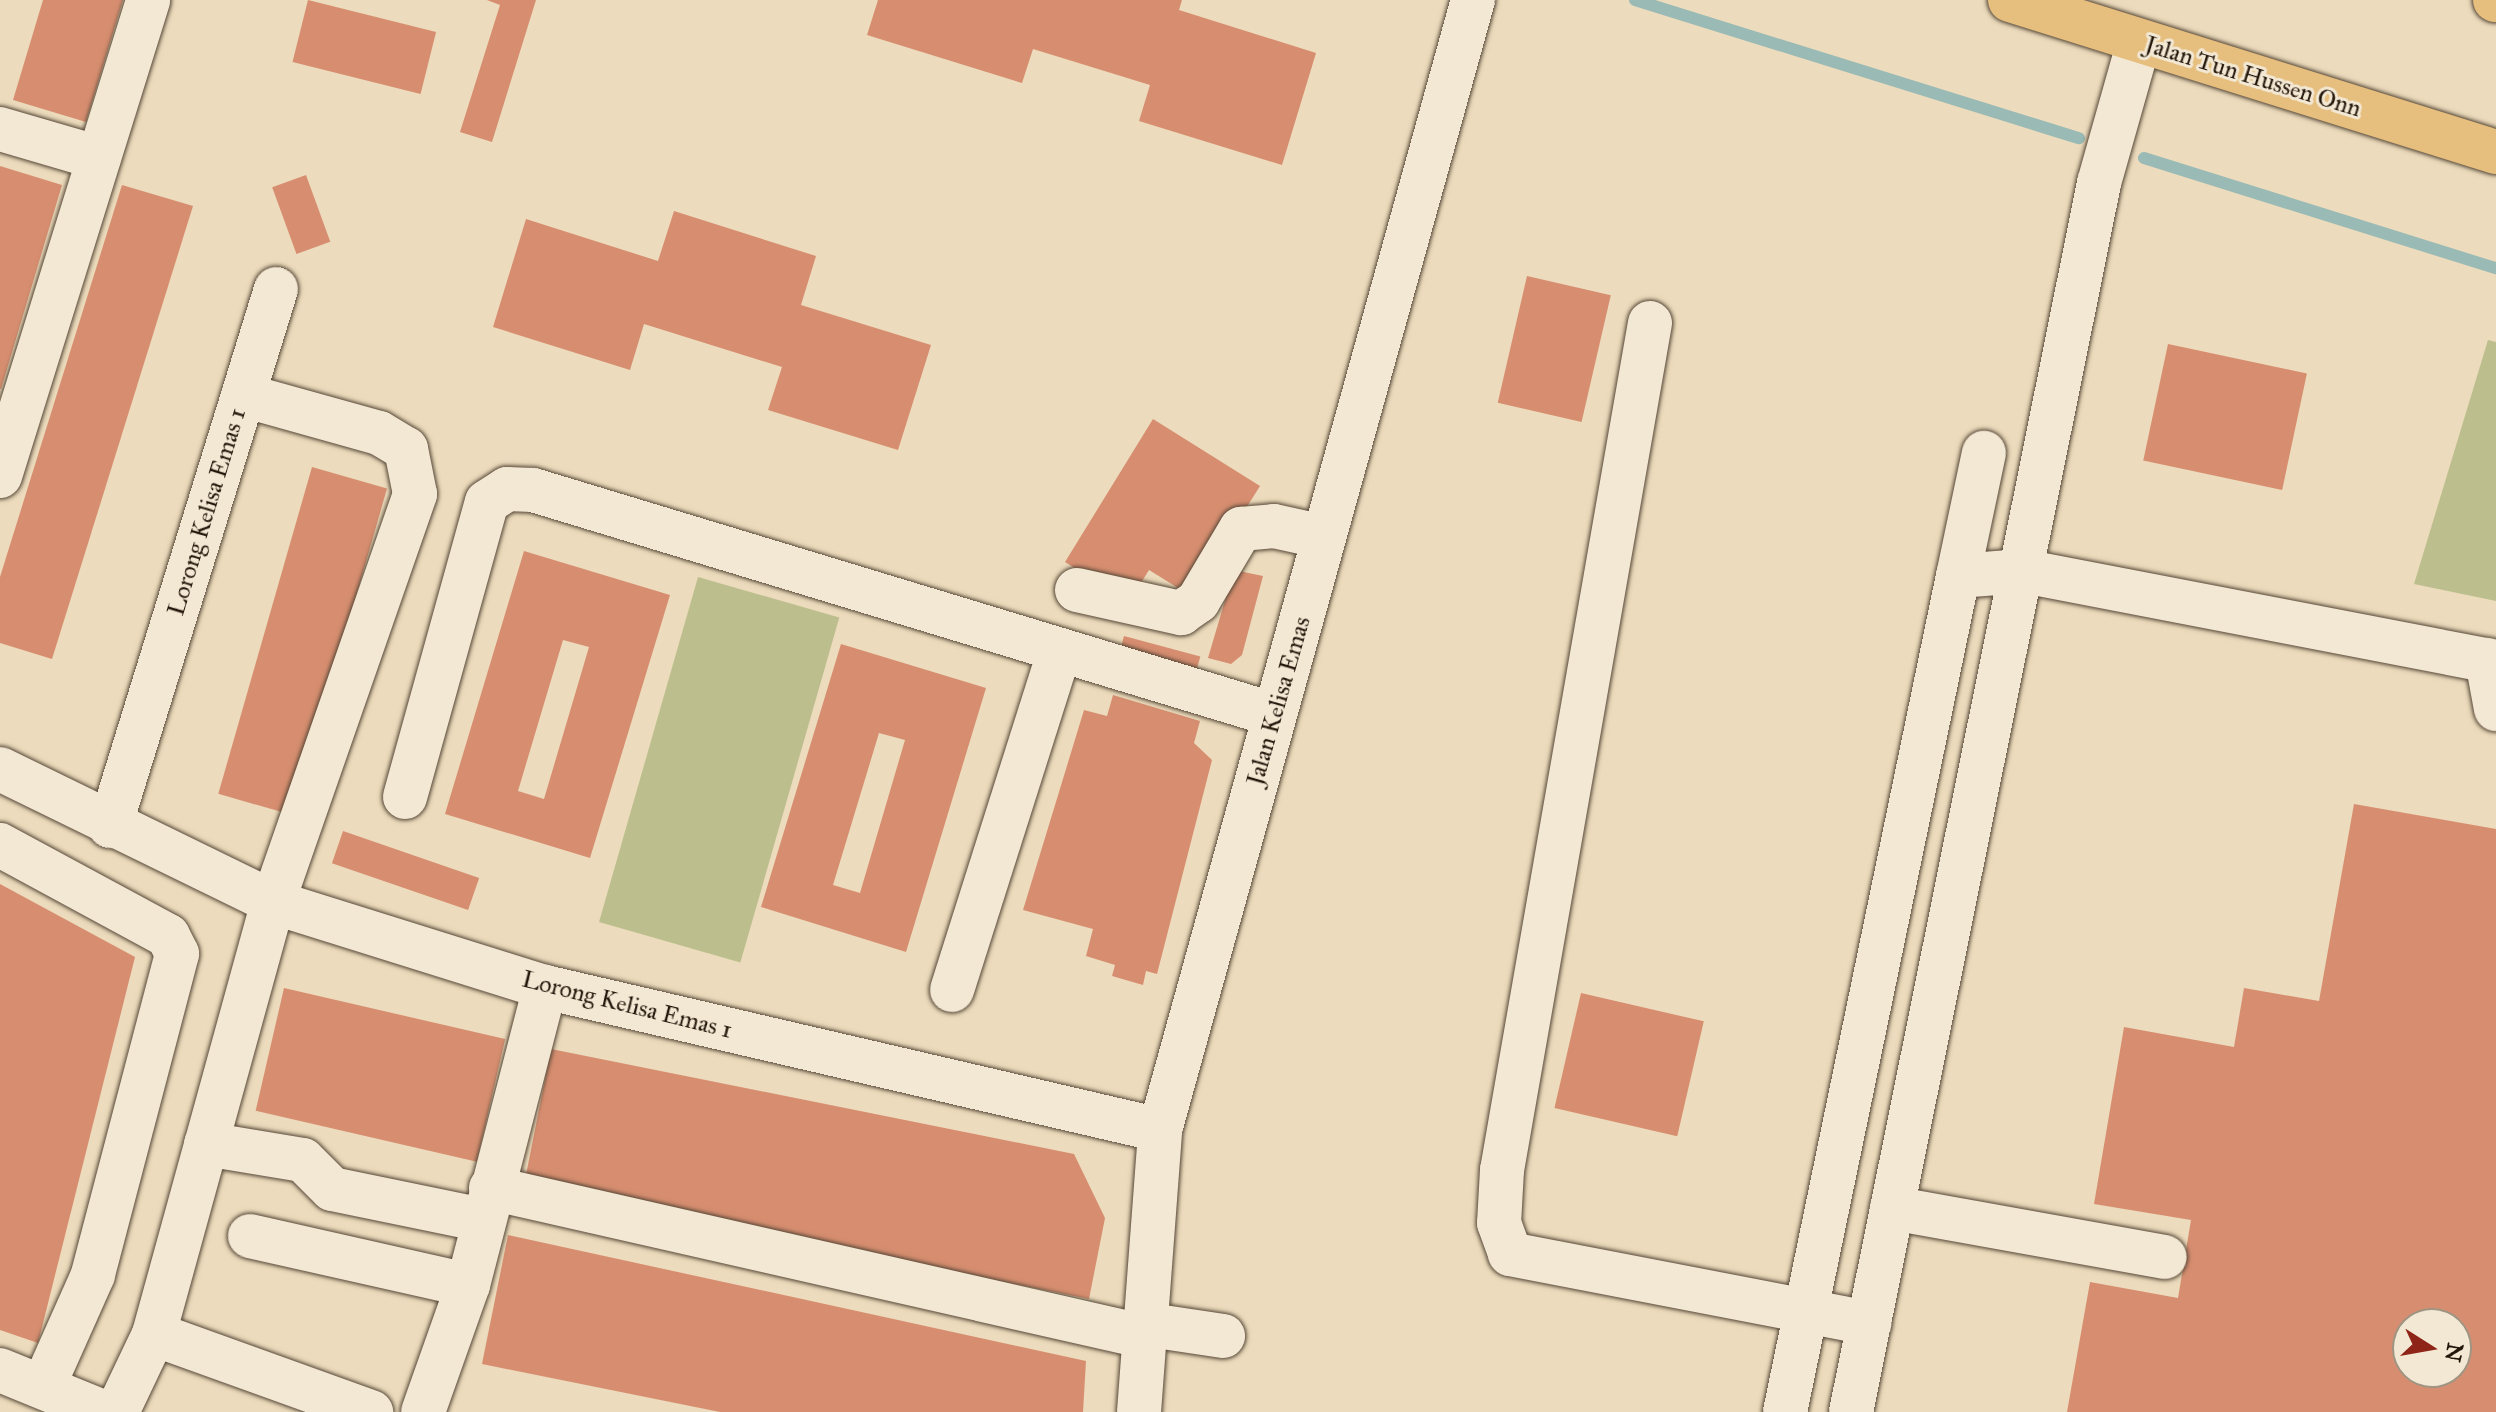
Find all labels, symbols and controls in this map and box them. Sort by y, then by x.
street label: Jalan Tun Hussen Onn [2142,30,2364,124]
street label: Lorong Kelisa Emas 1 [162,405,252,619]
street label: Jalan Kelisa Emas [1241,613,1317,789]
street label: Lorong Kelisa Emas 1 [519,965,735,1045]
north arrow [2392,1308,2472,1388]
text: N [2439,1341,2469,1364]

